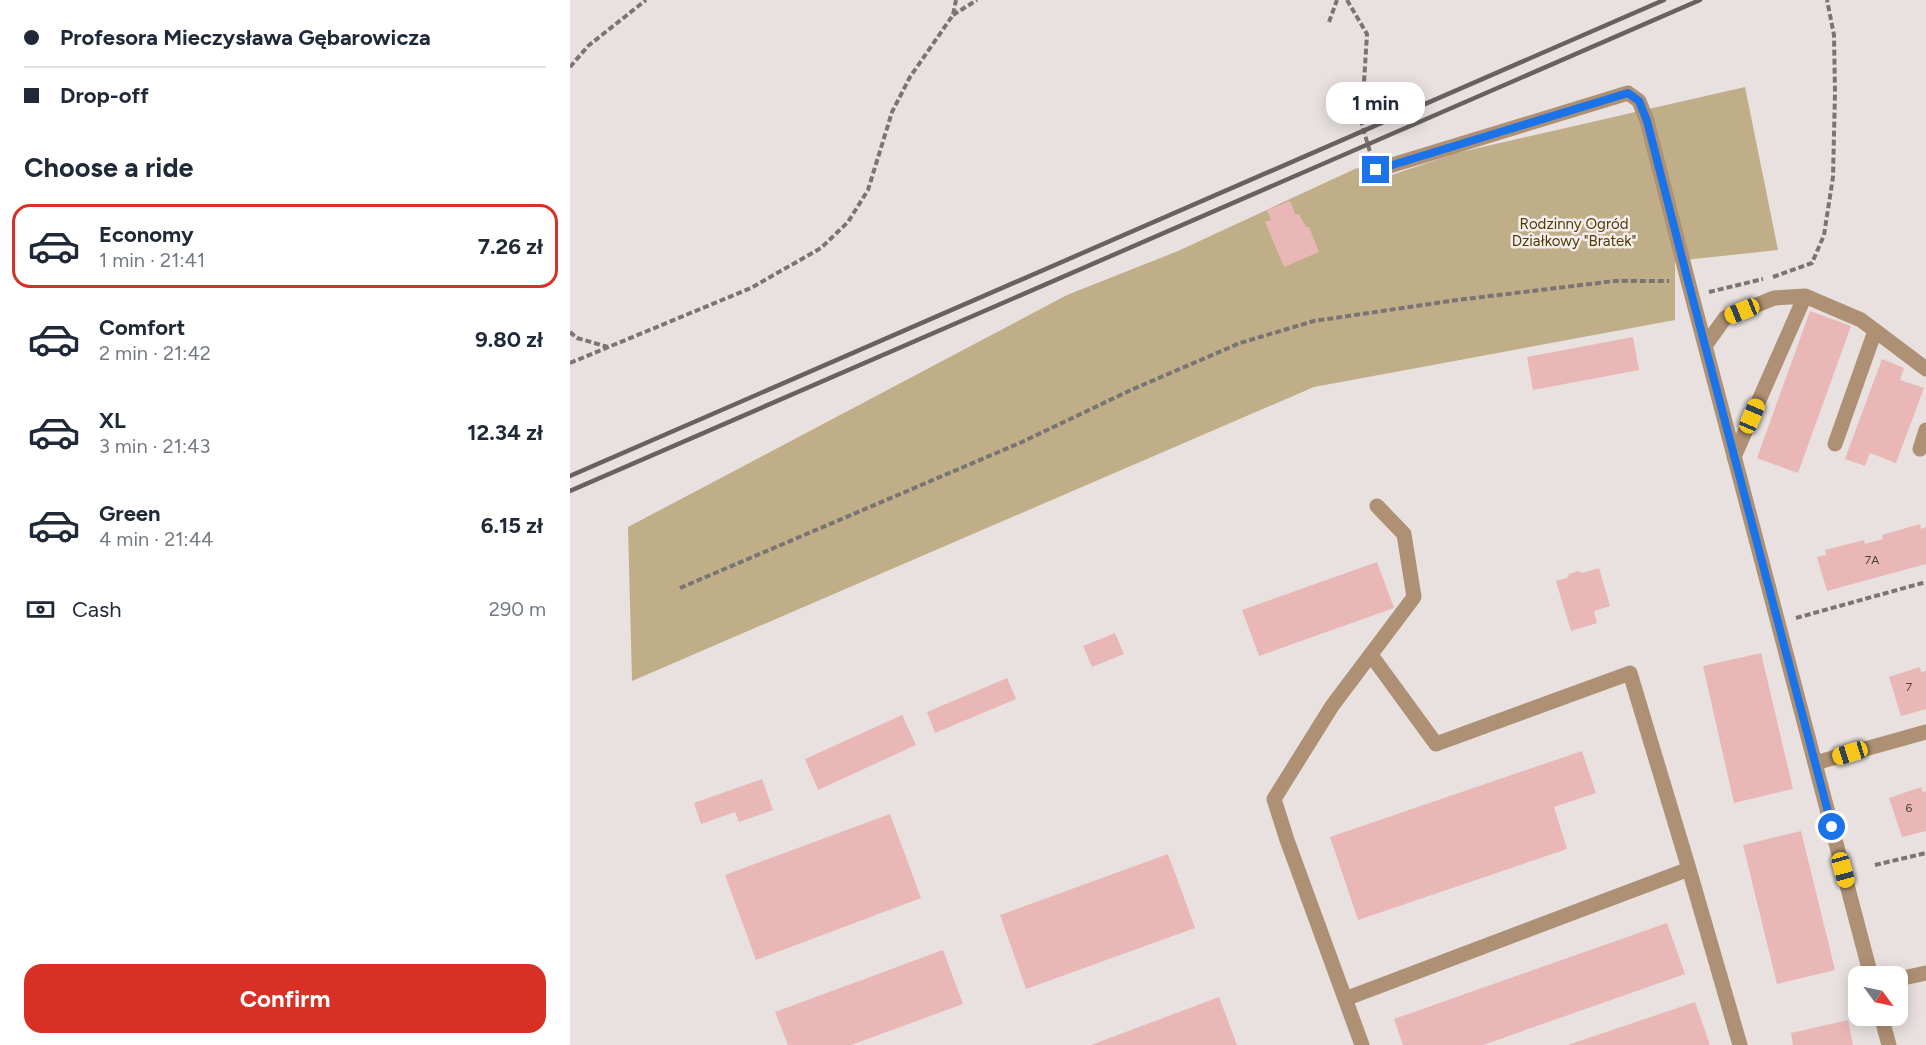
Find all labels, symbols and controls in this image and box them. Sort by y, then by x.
text: Profesora Mieczysława Gębarowicza [60,24,431,51]
text: Drop-off [60,82,149,109]
callout: 1 min [1326,83,1426,125]
text: 1 min [1352,91,1399,115]
text: Choose a ride [24,151,193,184]
route end [1362,156,1389,183]
park label: Rodzinny Ogród Działkowy "Bratek" [1512,215,1636,250]
icon: car [27,219,81,273]
text: Economy [99,221,194,248]
text: 7.26 zł [478,233,543,260]
text: 1 min · 21:41 [99,248,205,272]
car [1722,296,1762,326]
icon: car [27,312,81,366]
text: Comfort [99,314,185,341]
text: 9.80 zł [475,326,543,353]
text: 2 min · 21:42 [99,341,211,365]
car [1737,396,1767,436]
icon: car [27,405,81,459]
text: XL [99,407,126,434]
text: 12.34 zł [467,419,543,446]
text: 3 min · 21:43 [99,434,210,458]
icon: car [27,498,81,552]
text: Green [99,500,161,527]
text: 6.15 zł [481,512,543,539]
text: 4 min · 21:44 [99,527,213,551]
house number: 7A [1865,553,1879,567]
icon: cash [24,593,57,626]
text: Cash [72,596,122,623]
text: 290 m [489,597,546,621]
house number: 7 [1906,680,1913,694]
car [1830,739,1870,767]
house number: 6 [1906,801,1913,815]
route start [1818,813,1845,840]
car [1830,850,1856,890]
button: Confirm [24,964,546,1033]
north arrow [1848,966,1908,1026]
map controls [1848,966,1908,1026]

